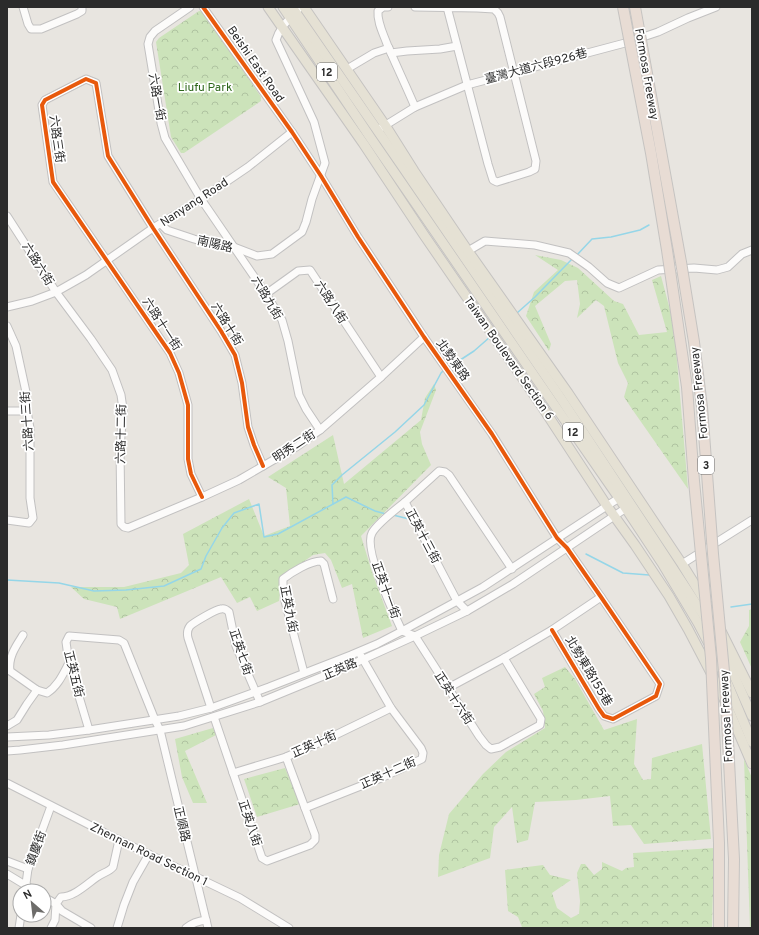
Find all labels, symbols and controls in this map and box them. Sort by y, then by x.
street label: Beishi East Road [223,23,287,106]
street label: Formosa Freeway [630,27,662,121]
street label: 臺灣大道六段926巷 [483,46,589,88]
road number: 12 [317,63,337,81]
street label: 六路一街 [144,72,168,122]
park label: Liufu Park [178,80,232,96]
street label: 六路三街 [45,114,67,164]
street label: Nanyang Road [157,175,232,231]
street label: 南陽路 [195,233,234,257]
street label: 六路六街 [18,240,57,289]
street label: 六路九街 [247,274,285,323]
street label: 六路八街 [310,278,350,327]
street label: Taiwan Boulevard Section 6 [459,294,557,424]
street label: 六路十一街 [138,295,184,354]
street label: 六路十街 [207,300,246,349]
street label: 北勢東路 [432,336,473,385]
street label: Formosa Freeway [687,346,713,440]
street label: 六路十三街 [18,390,38,451]
street label: 六路十二街 [113,404,131,464]
road number: 12 [563,423,583,441]
street label: 明秀二街 [270,427,319,467]
road number: 3 [698,456,714,474]
street label: 正英十三街 [401,506,443,567]
street label: 正英十一街 [367,559,403,621]
street label: 正英九街 [276,584,300,634]
street label: 正英七街 [225,627,255,678]
street label: 北勢東路155巷 [561,633,615,710]
street label: 正英五街 [59,649,87,699]
street label: 正英路 [321,656,360,684]
street label: 正英十六街 [430,669,476,728]
street label: Formosa Freeway [717,669,737,763]
street label: 正英十街 [289,728,340,762]
street label: 正英十二街 [358,754,419,793]
street label: 正英八街 [234,798,264,849]
street label: 正順路 [169,805,193,844]
street label: Zhennan Road Section 1 [87,819,210,890]
street label: 鎮慶街 [23,829,51,868]
north arrow [12,883,52,923]
text: N [21,887,35,903]

